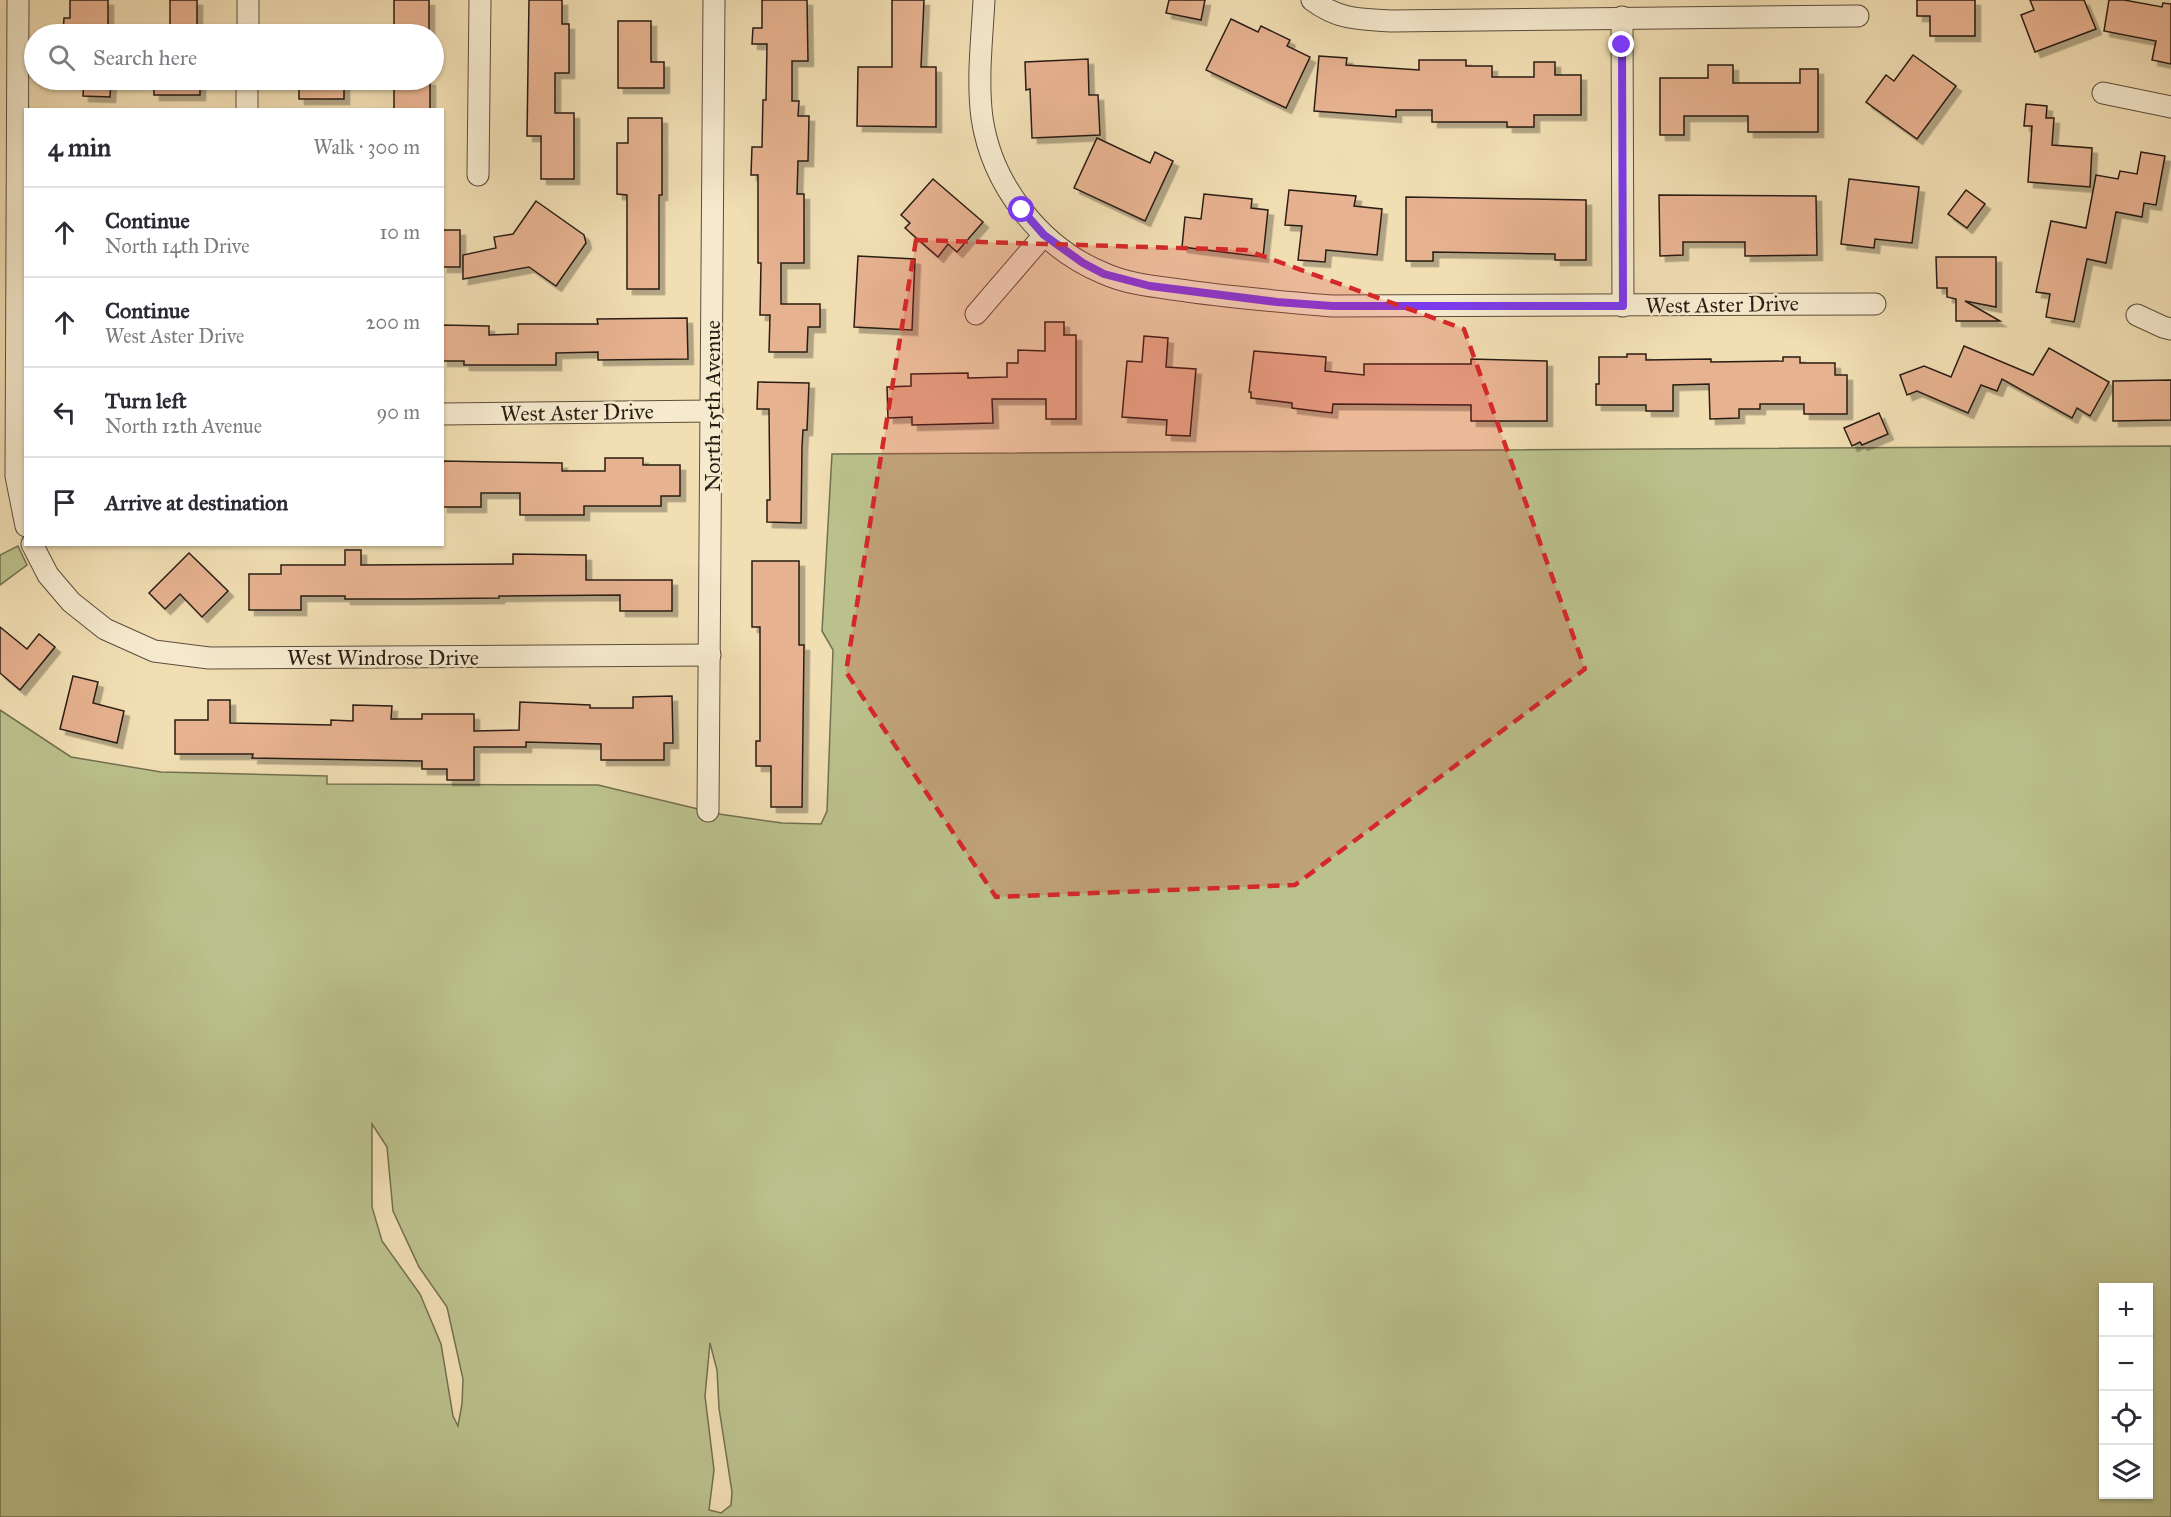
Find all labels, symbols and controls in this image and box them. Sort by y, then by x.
search box [24,24,444,90]
route end [1608,31,1634,57]
icon: search [45,41,78,74]
text: Search here [93,44,197,71]
text: 4 min [48,131,111,163]
text: Walk · 300 m [313,135,420,159]
route start [1008,196,1034,222]
text: Continue [105,207,190,234]
icon: ahead [48,216,81,249]
text: 10 m [379,220,420,244]
text: North 14th Drive [105,234,250,258]
street label: West Aster Drive [1645,290,1799,319]
text: Continue [105,297,190,324]
icon: ahead [48,306,81,339]
text: 200 m [366,310,420,334]
street label: North 15th Avenue [699,320,726,492]
text: West Aster Drive [105,324,244,348]
text: Turn left [105,387,187,414]
icon: left [48,396,81,429]
street label: West Aster Drive [500,398,654,427]
text: 90 m [377,400,420,424]
text: North 12th Avenue [105,414,262,438]
icon: arrive [48,486,81,519]
text: Arrive at destination [105,489,288,516]
street label: West Windrose Drive [287,644,479,671]
map controls [2099,1283,2153,1499]
button: + [2099,1283,2153,1337]
button: − [2099,1337,2153,1391]
button: locate [2099,1391,2153,1445]
button: layers [2099,1445,2153,1499]

